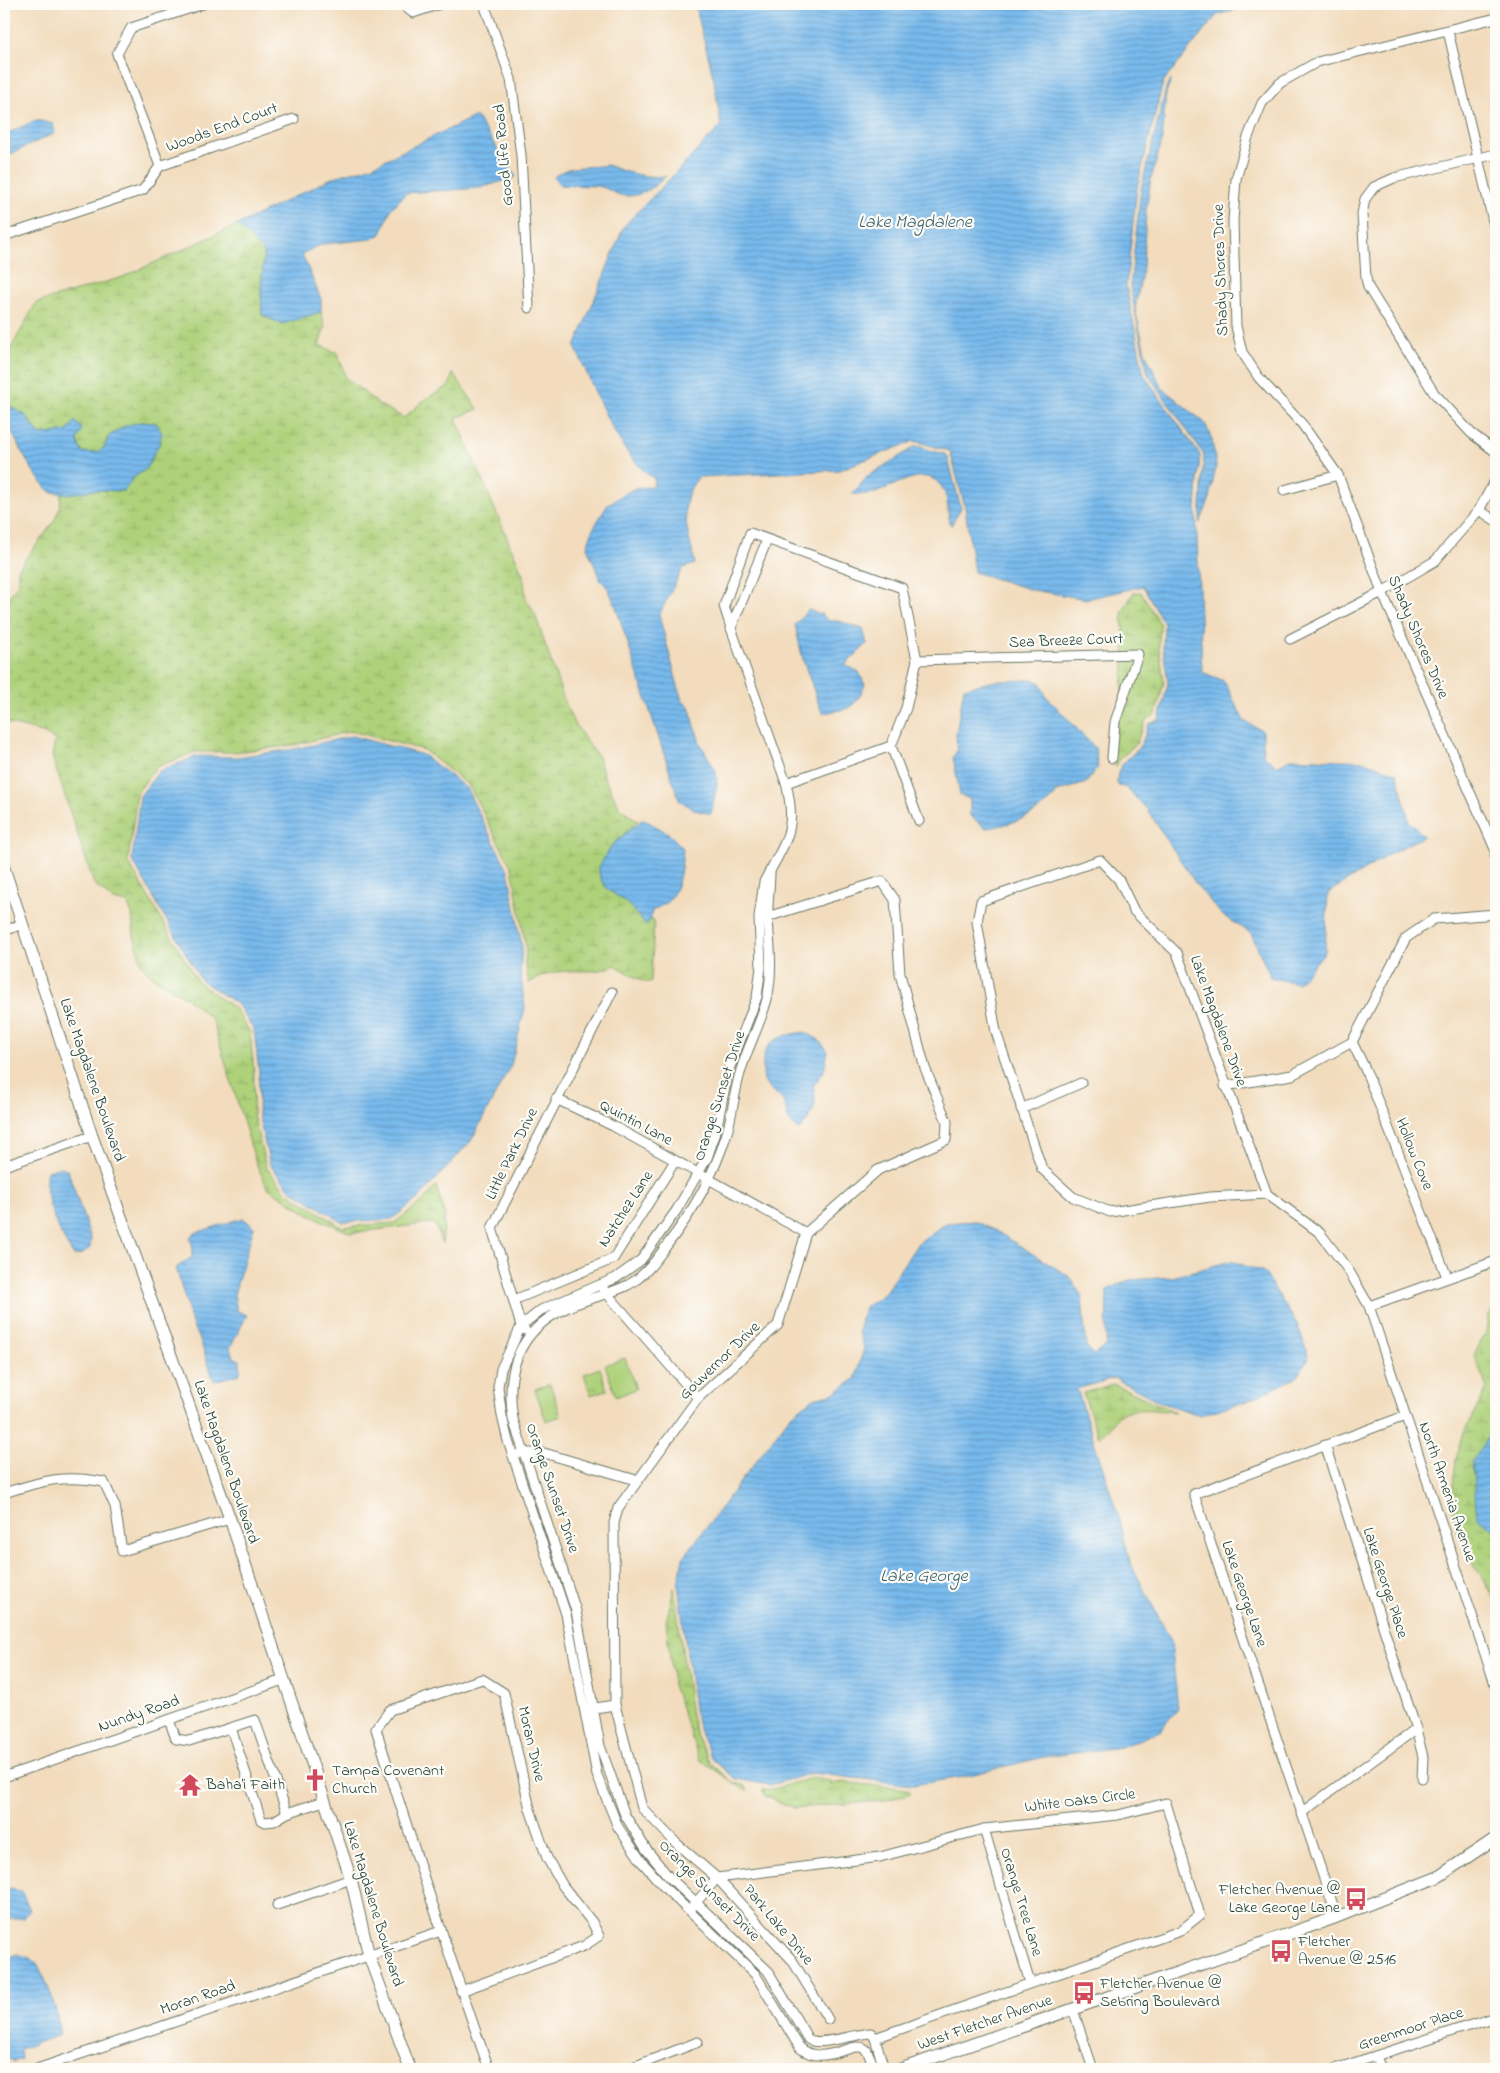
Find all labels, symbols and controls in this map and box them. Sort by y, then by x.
street label: Woods End Court [163,96,282,159]
street label: Good Life Road [488,103,520,207]
street label: Shady Shores Drive [1207,203,1235,337]
water label: Lake Magdalene [858,210,973,236]
street label: Shady Shores Drive [1381,571,1455,703]
street label: Sea Breeze Court [1008,627,1124,655]
street label: Lake Magdalene Drive [1183,952,1253,1091]
street label: Lake Magdalene Boulevard [53,995,131,1165]
street label: Orange Sunset Drive [688,1027,753,1164]
street label: Quintin Lane [595,1094,678,1153]
street label: Little Park Drive [479,1103,545,1204]
street label: Hollow Cove [1389,1114,1440,1195]
street label: Natchez Lane [592,1165,660,1252]
street label: Gouvernor Drive [674,1315,767,1406]
street label: Lake Magdalene Boulevard [187,1377,265,1547]
street label: North Armenia Avenue [1412,1419,1482,1566]
street label: Orange Sunset Drive [519,1420,586,1557]
street label: Lake George Place [1356,1524,1415,1642]
street label: Lake George Lane [1215,1538,1274,1651]
water label: Lake George [880,1564,969,1590]
street label: Nundy Road [95,1689,183,1739]
street label: Moran Drive [511,1704,552,1785]
place label: Tampa Covenant Church [332,1759,445,1801]
church icon: Tampa Covenant Church [302,1767,328,1793]
temple icon: Baha'i Faith [177,1772,203,1798]
place label: Baha'i Faith [205,1773,285,1797]
street label: White Oaks Circle [1023,1782,1138,1820]
street label: Lake Magdalene Boulevard [336,1818,410,1990]
street label: Orange Sunset Drive [653,1835,766,1948]
street label: Orange Tree Lane [993,1845,1049,1960]
place label: Fletcher Avenue @ Lake George Lane [1218,1878,1341,1920]
street label: Park Lake Drive [737,1879,820,1971]
bus stop icon: Fletcher Avenue @ Lake George Lane [1343,1886,1369,1912]
place label: Fletcher Avenue @ 2516 [1297,1930,1396,1972]
bus stop icon: Fletcher Avenue @ 2516 [1268,1938,1294,1964]
place label: Fletcher Avenue @ Sebring Boulevard [1099,1972,1221,2014]
street label: Moran Road [157,1974,239,2022]
bus stop icon: Fletcher Avenue @ Sebring Boulevard [1071,1980,1097,2006]
street label: West Fletcher Avenue [914,1988,1057,2057]
street label: Greenmoor Place [1355,2000,1467,2057]

